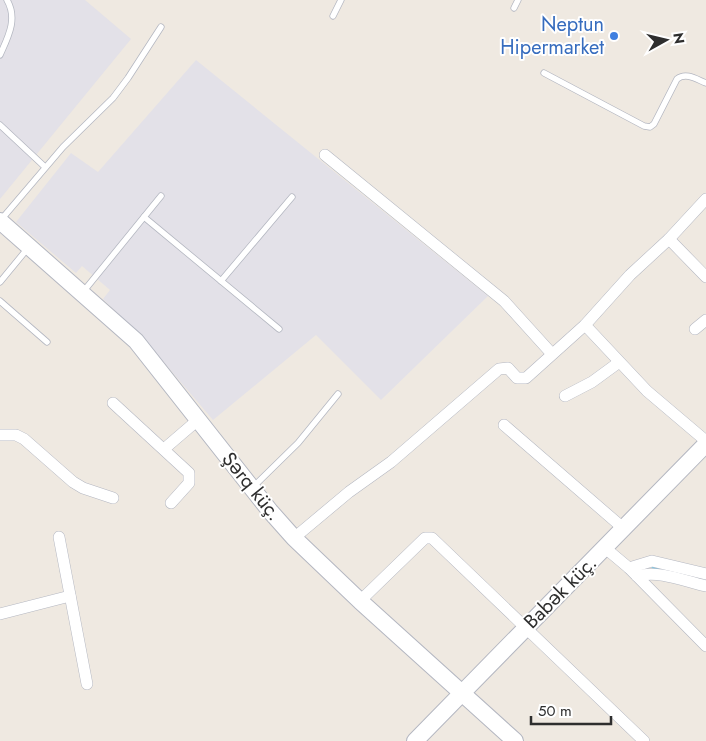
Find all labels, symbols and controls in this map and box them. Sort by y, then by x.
place label: Neptun Hipermarket [500,10,604,62]
north arrow [641,15,691,65]
marker: Neptun Hipermarket [608,30,620,42]
text: N [668,31,690,45]
street label: Şərq küç. [215,446,288,527]
street label: Babək küç. [517,549,603,635]
scale bar [531,694,611,726]
text: 50 m [538,700,572,722]

